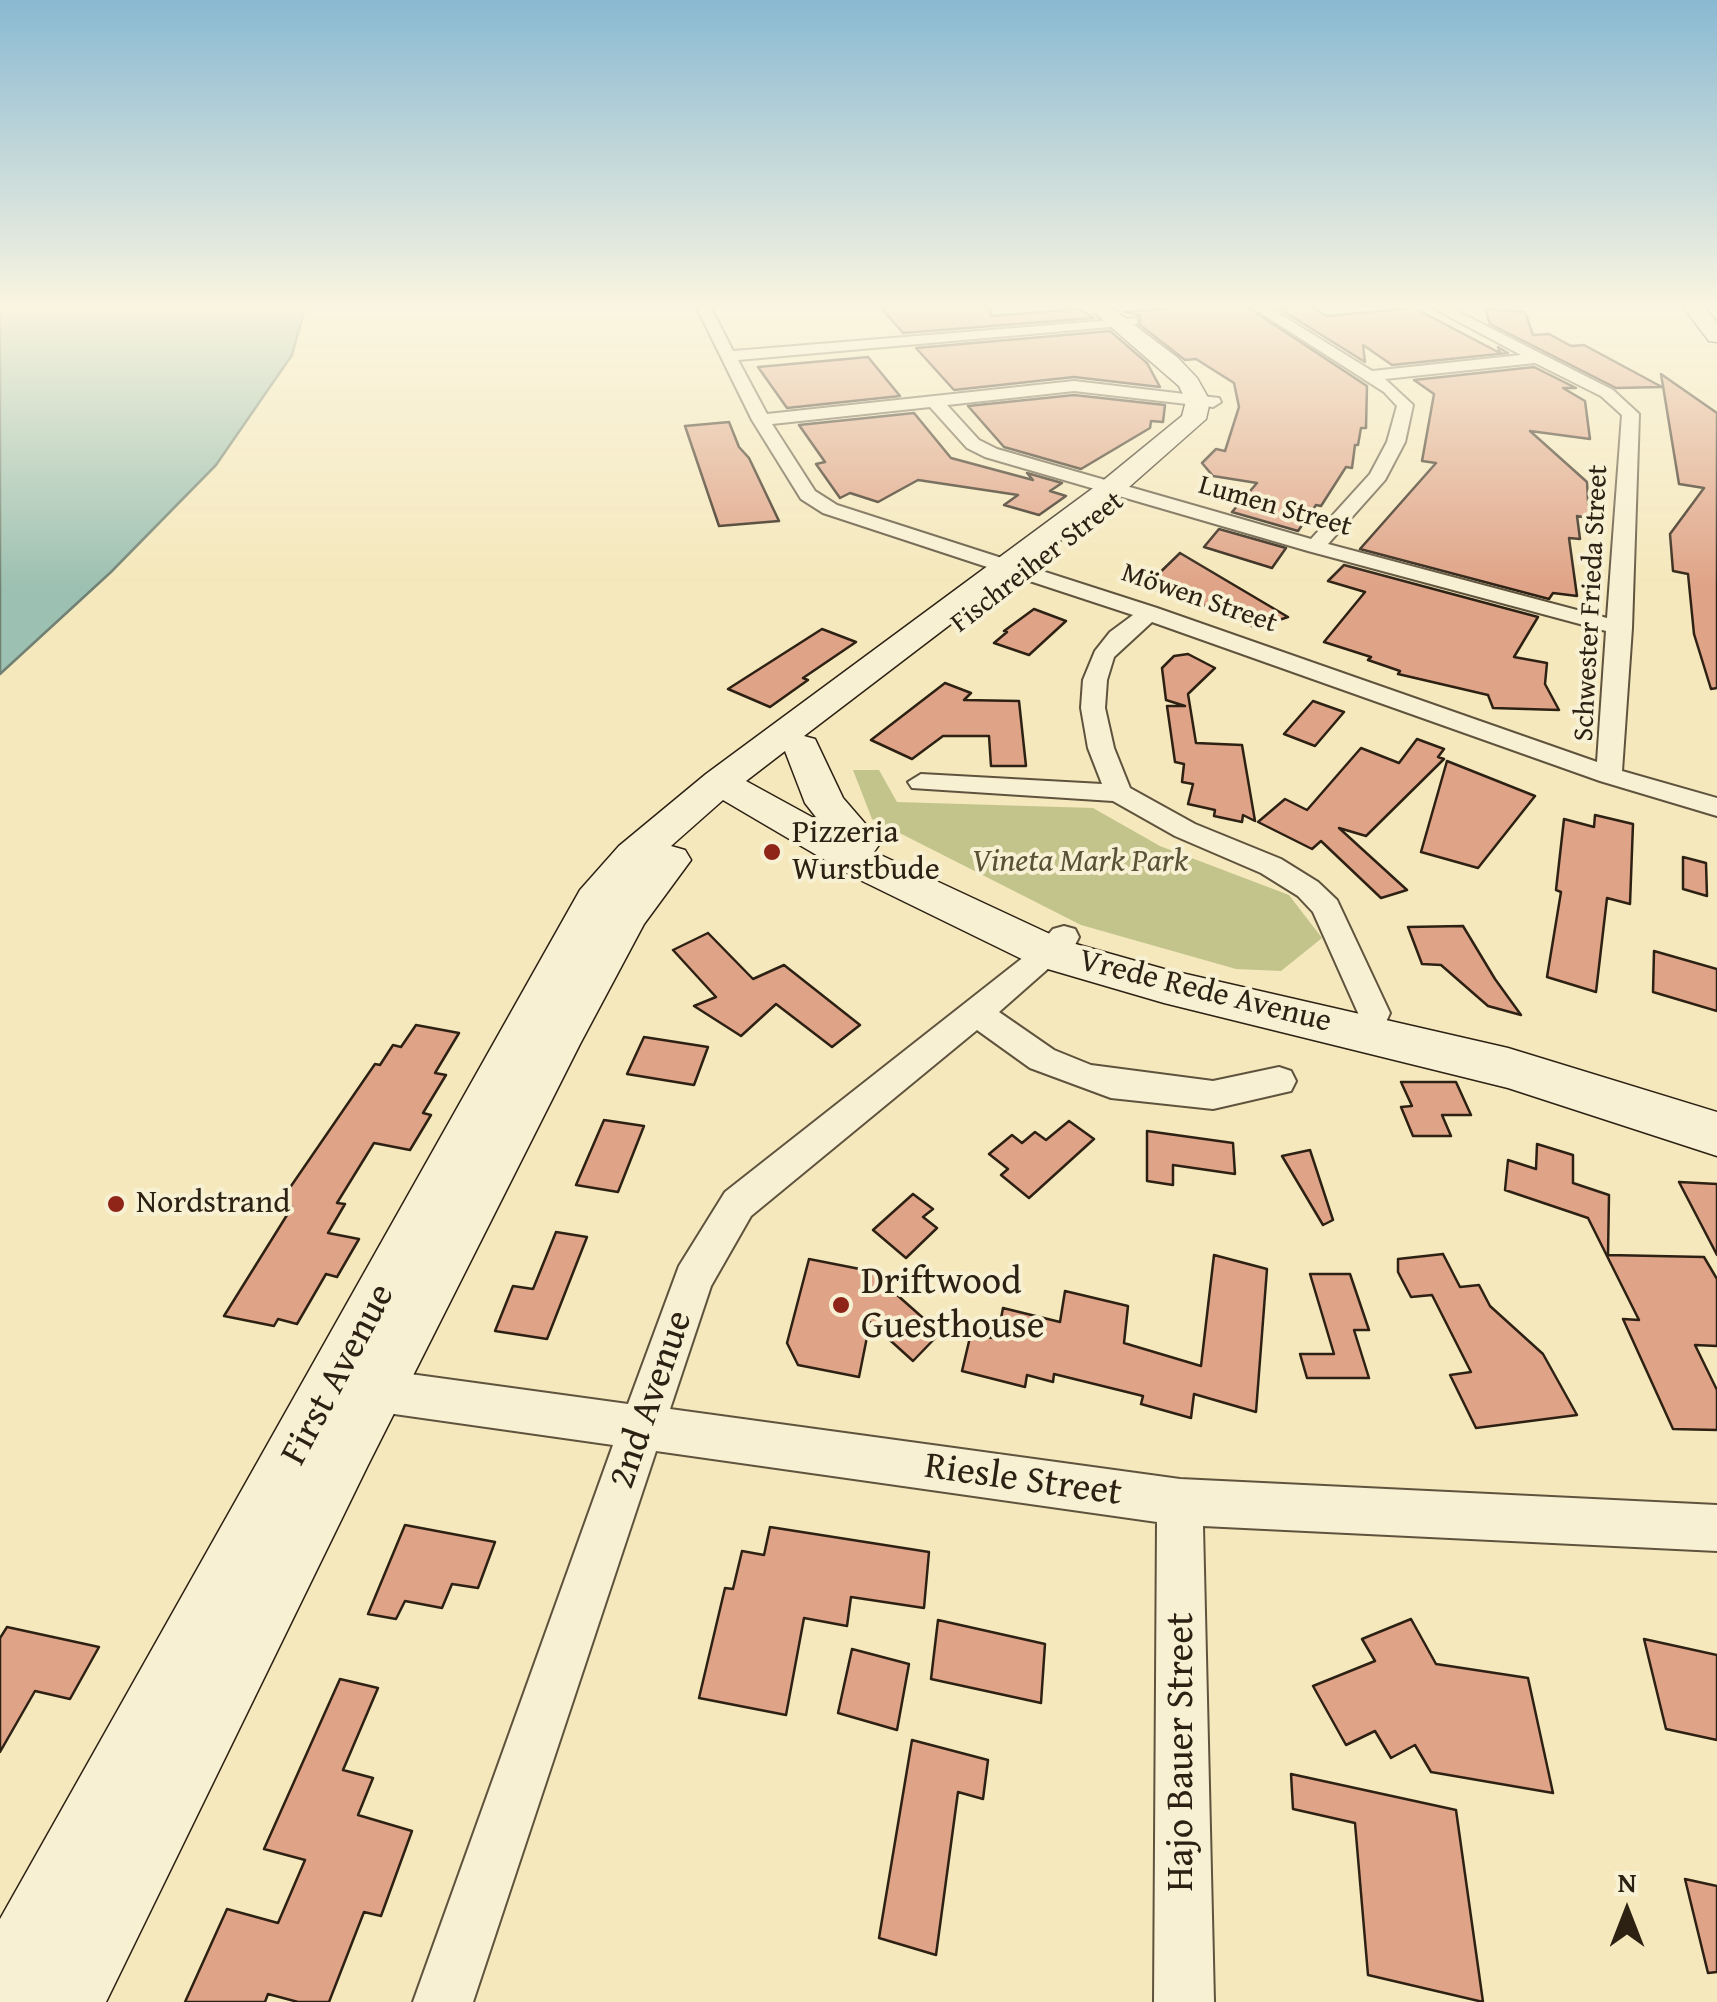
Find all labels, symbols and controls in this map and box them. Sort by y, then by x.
street label: Schwester Frieda Street [1568,464,1616,742]
street label: Lumen Street [1195,469,1355,545]
street label: Fischreiher Street [945,485,1131,641]
street label: Möwen Street [1117,557,1281,641]
place label: Pizzeria Wurstbude [792,815,940,890]
marker: Pizzeria Wurstbude [761,841,783,863]
park label: Vineta Mark Park [972,844,1188,882]
street label: Vrede Rede Avenue [1075,942,1335,1042]
place label: Nordstrand [136,1185,290,1223]
marker: Nordstrand [105,1193,127,1215]
place label: Driftwood Guesthouse [861,1260,1044,1350]
street label: First Avenue [272,1277,406,1473]
marker: Driftwood Guesthouse [830,1294,852,1316]
street label: 2nd Avenue [600,1305,704,1495]
street label: Riesle Street [922,1445,1124,1517]
street label: Hajo Bauer Street [1159,1612,1205,1892]
text: N [1618,1861,1636,1902]
north arrow [1577,1862,1677,1962]

